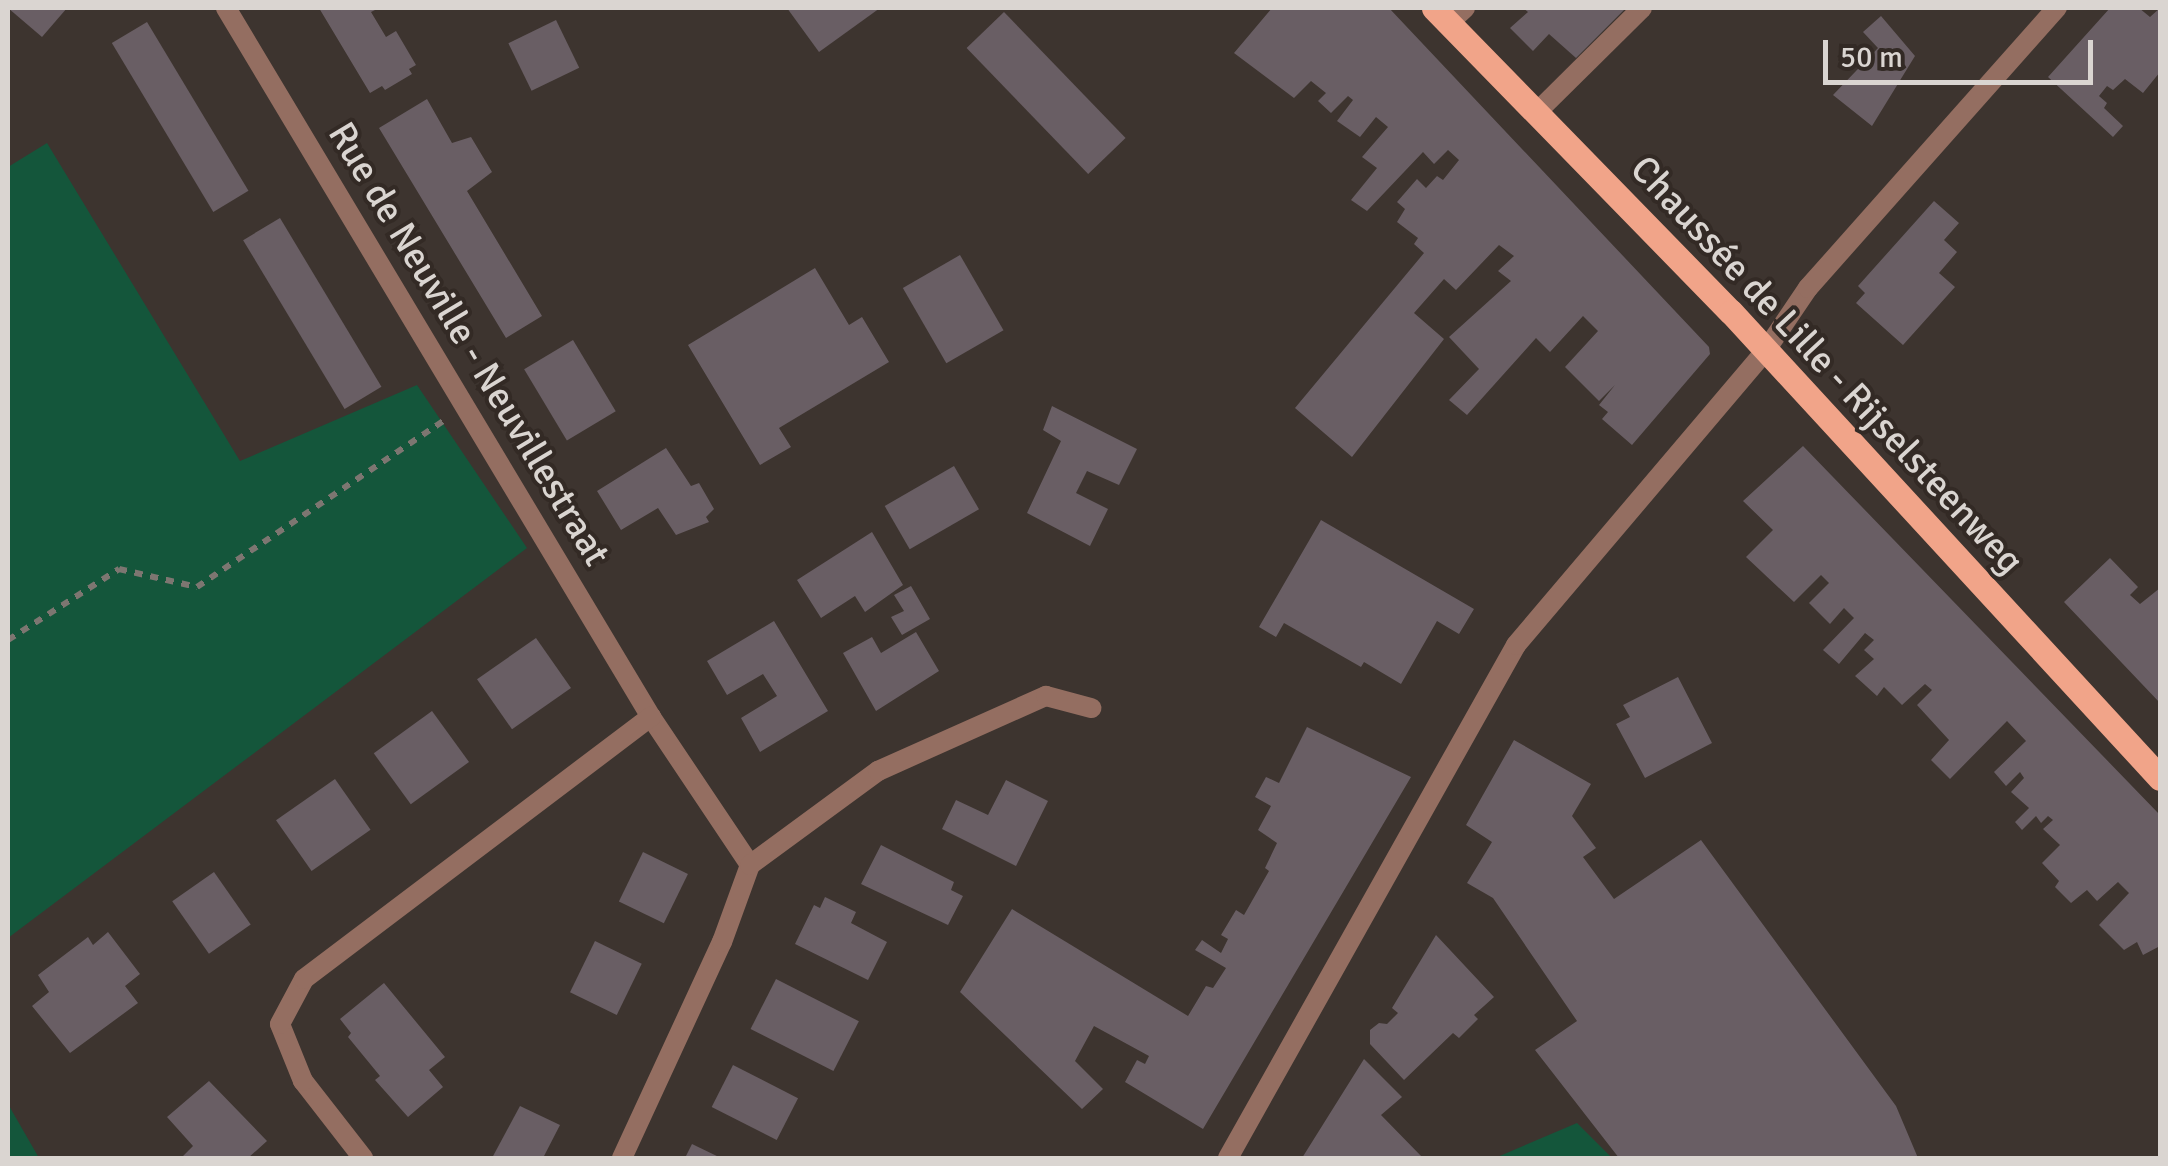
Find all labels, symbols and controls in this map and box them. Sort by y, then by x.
scale bar [1828,20,2098,82]
text: 50 m [1840,39,1903,76]
street label: Rue de Neuville - Neuvillestraat [318,114,620,574]
street label: Chaussée de Lille - Rijselsteenweg [1621,146,2033,584]

